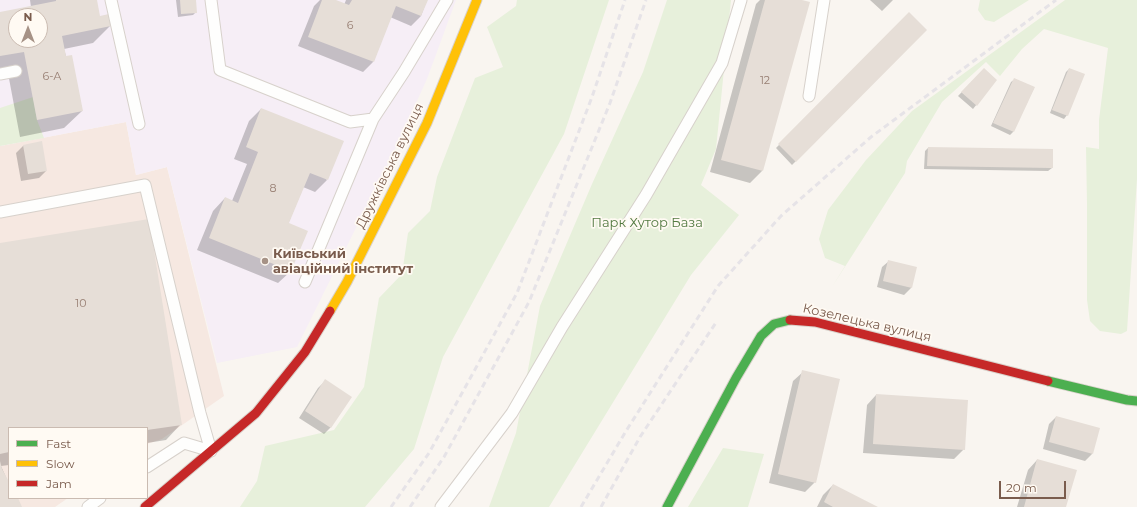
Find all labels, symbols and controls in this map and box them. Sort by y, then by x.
north arrow [8,8,48,48]
text: N [24,10,32,24]
house number: 6 [347,19,353,33]
house number: 6-А [43,70,61,84]
house number: 12 [760,74,770,88]
street label: Дружківська вулиця [353,101,427,231]
house number: 8 [269,182,277,196]
park label: Парк Хутор База [591,215,703,231]
place label: Київський авіаційний інститут [273,246,413,277]
marker: Київський авіаційний інститут [260,256,270,266]
house number: 10 [75,297,87,311]
street label: Козелецька вулиця [801,301,933,345]
legend [8,427,148,499]
text: Fast [46,436,71,451]
text: Slow [46,456,75,471]
scale bar [1001,473,1068,499]
text: Jam [46,476,72,491]
text: 20 m [1006,480,1037,495]

